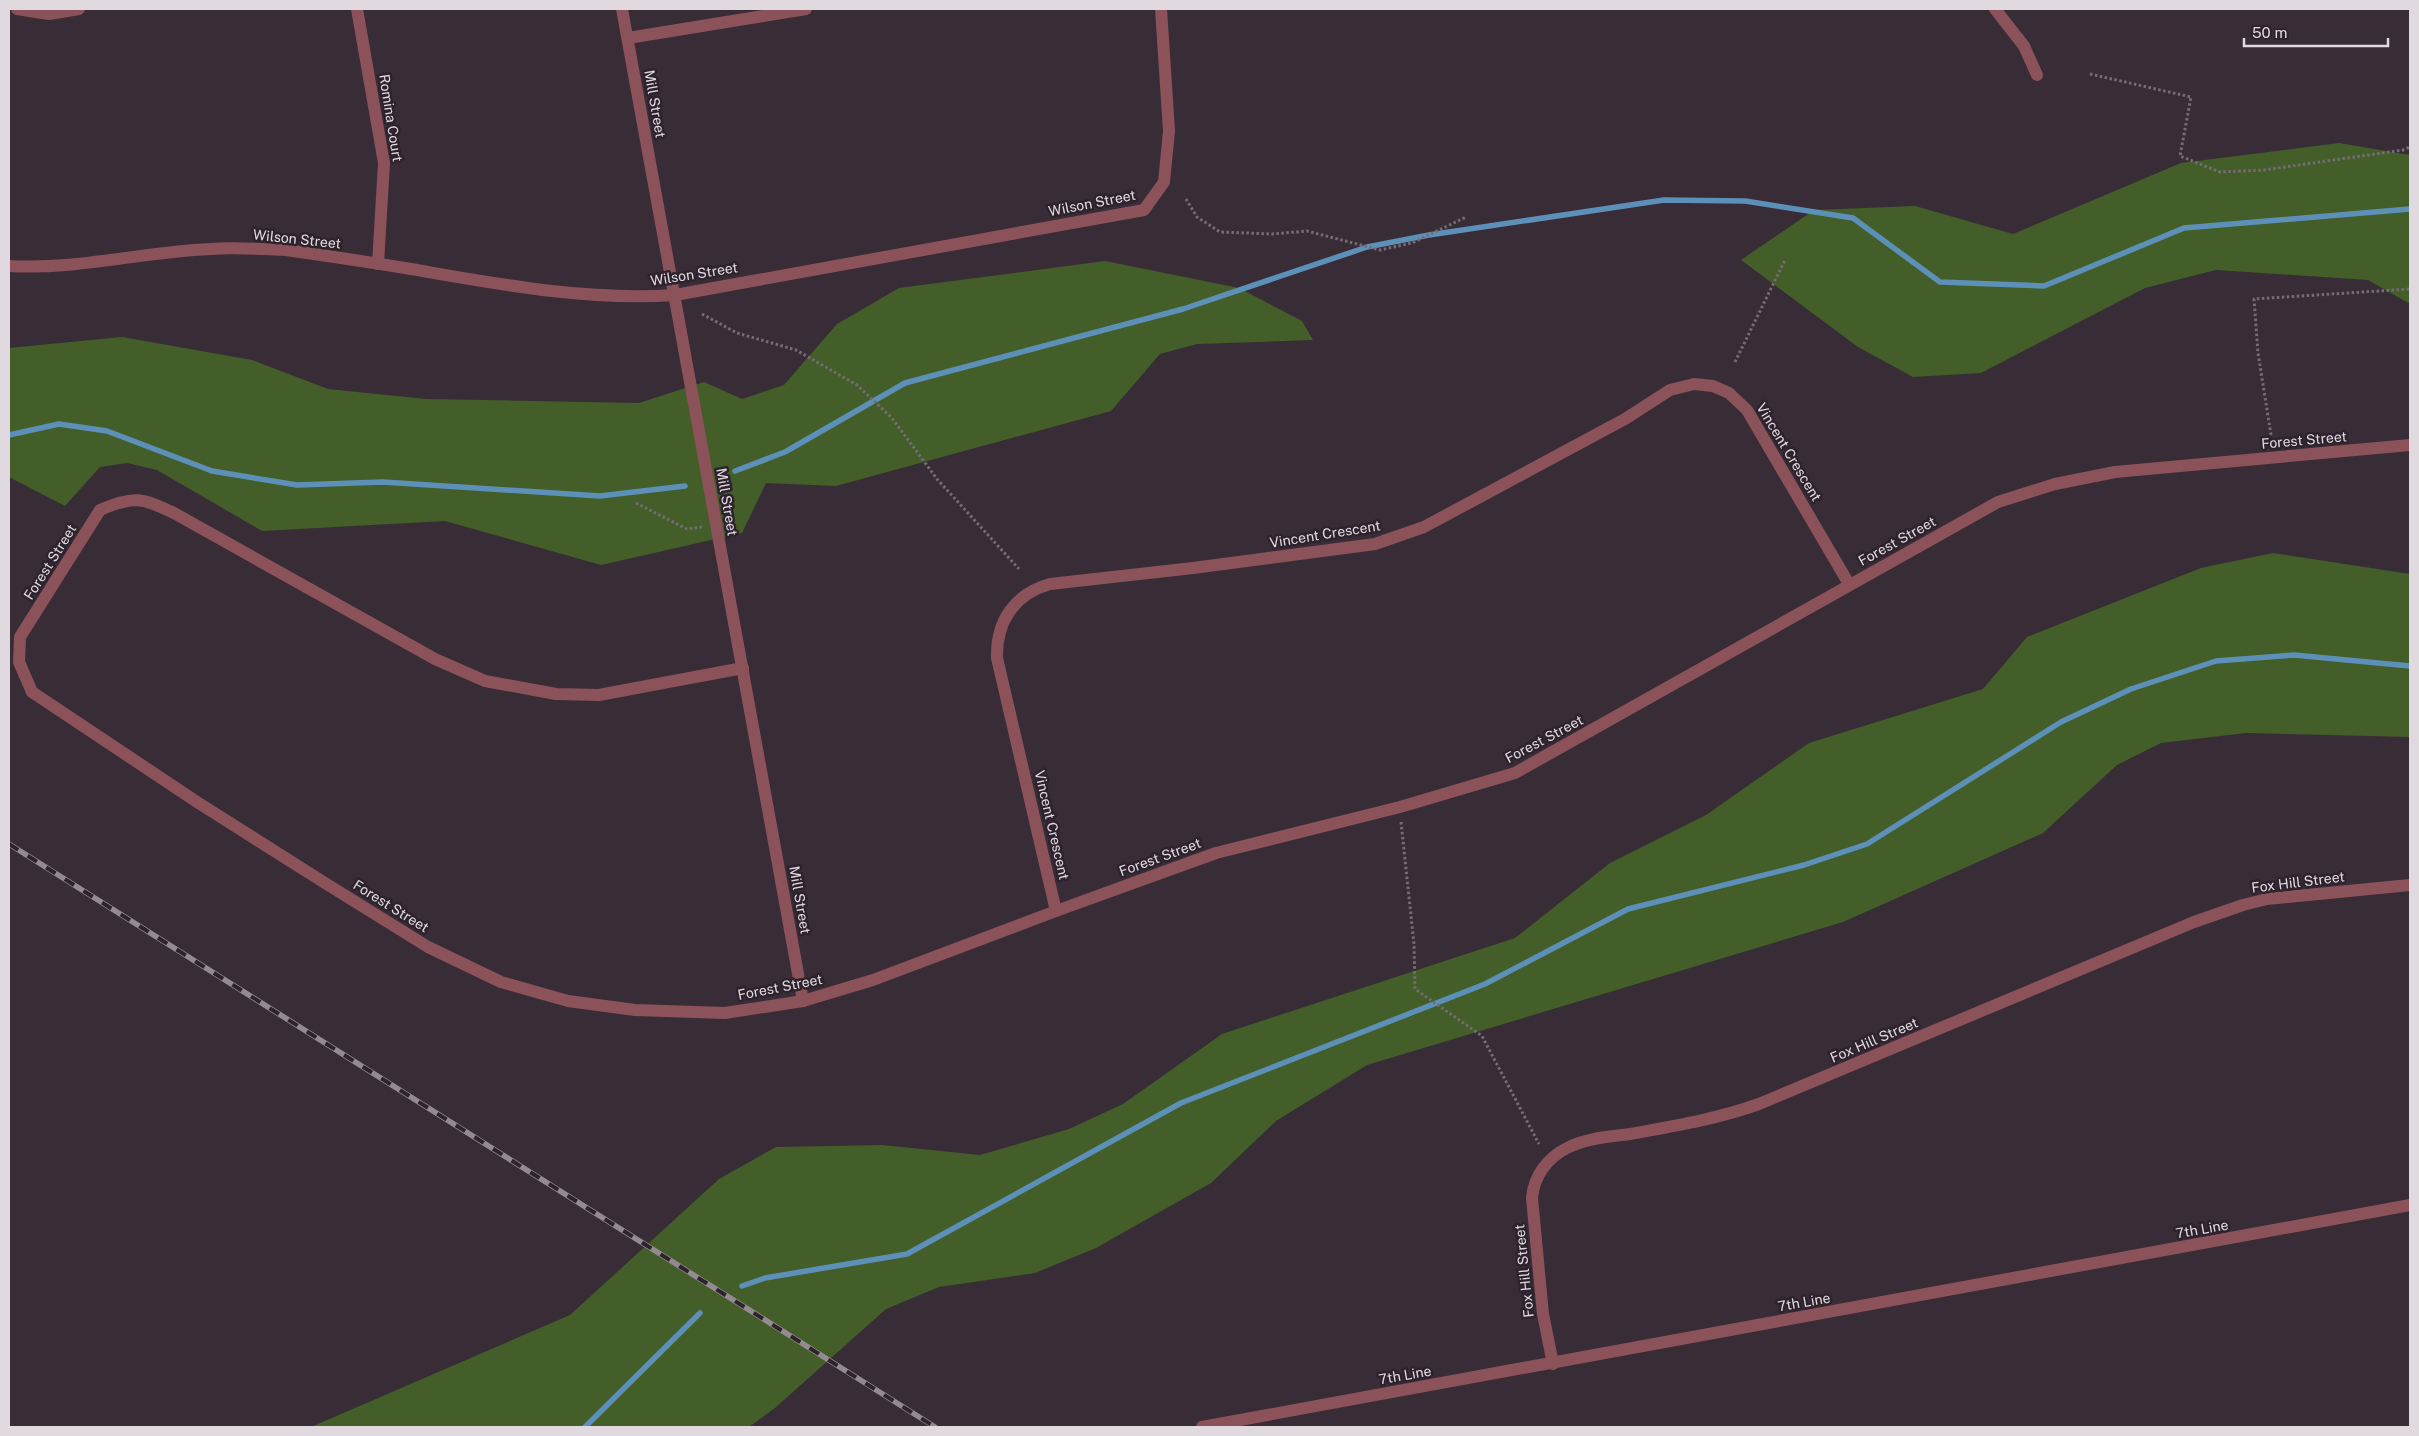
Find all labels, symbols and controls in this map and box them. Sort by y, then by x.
scale bar [2244,15,2388,47]
text: 50 m [2252,24,2287,41]
street label: Mill Street [641,69,669,139]
street label: Romina Court [376,73,406,163]
street label: Wilson Street [1047,187,1137,219]
street label: Wilson Street [252,226,342,252]
street label: Wilson Street [649,259,739,289]
street label: Vincent Crescent [1753,400,1825,504]
street label: Forest Street [2260,428,2348,452]
street label: Mill Street [713,467,741,537]
street label: Forest Street [1856,513,1938,569]
street label: Vincent Crescent [1269,517,1381,551]
street label: Forest Street [20,521,80,603]
street label: Forest Street [1502,712,1586,766]
street label: Vincent Crescent [1032,769,1072,881]
street label: Forest Street [1117,835,1203,879]
street label: Mill Street [786,865,814,935]
street label: Fox Hill Street [2251,868,2345,896]
street label: Forest Street [350,876,432,936]
street label: Forest Street [736,971,824,1003]
street label: Fox Hill Street [1828,1014,1920,1066]
street label: 7th Line [2175,1217,2230,1241]
street label: Fox Hill Street [1511,1224,1537,1318]
street label: 7th Line [1777,1290,1832,1314]
street label: 7th Line [1378,1363,1433,1387]

